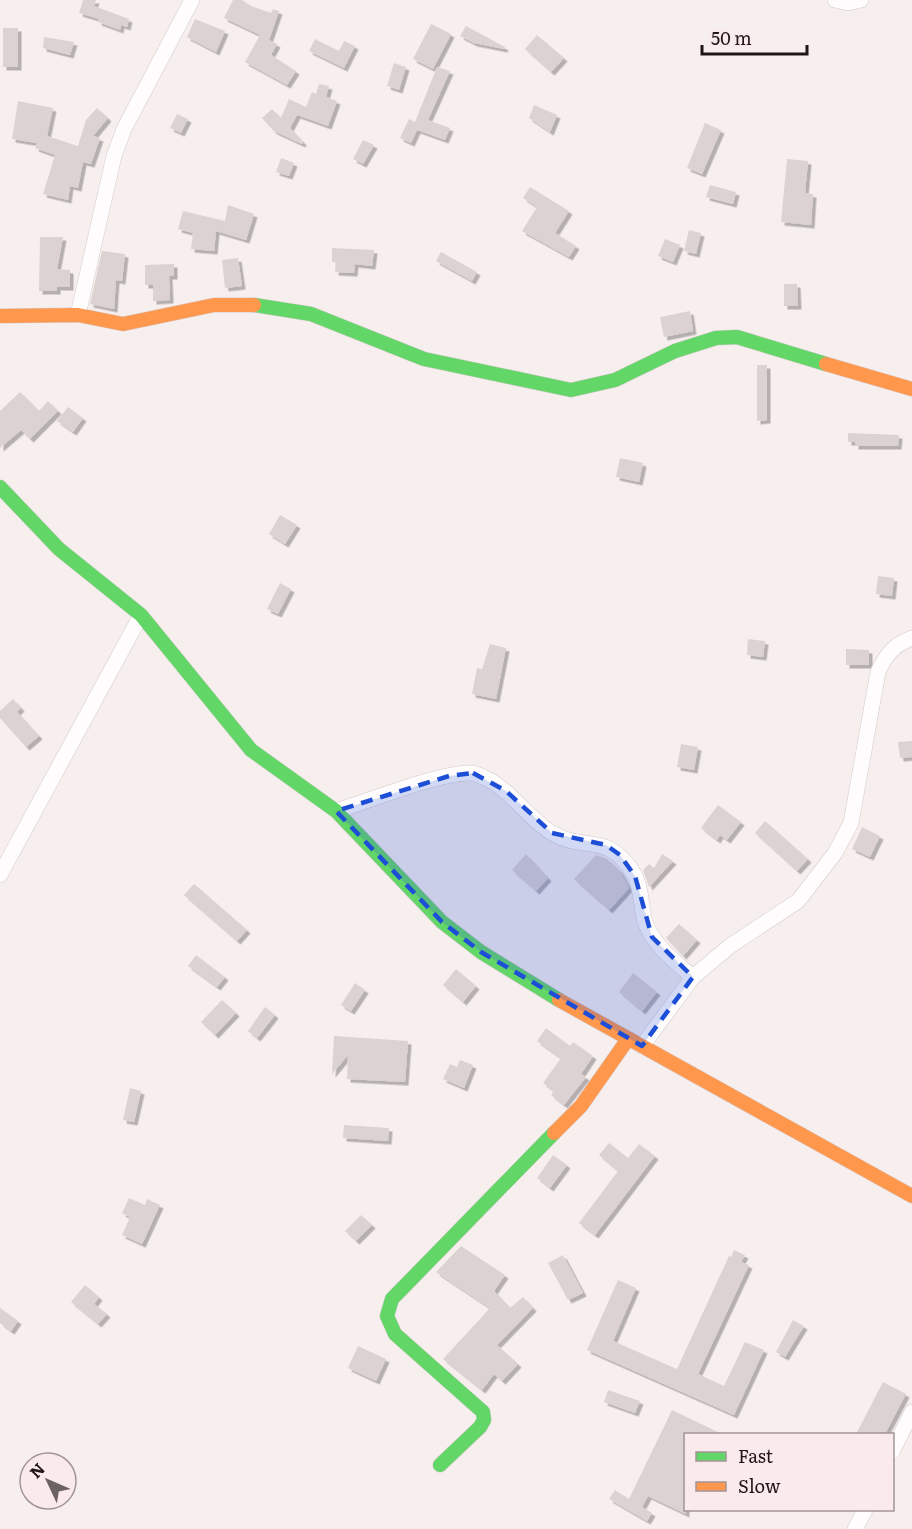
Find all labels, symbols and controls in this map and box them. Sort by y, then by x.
scale bar [702,18,807,56]
text: 50 m [711,24,752,51]
legend [684,1433,894,1511]
text: Fast [738,1442,774,1469]
north arrow [18,1451,78,1511]
text: N [23,1457,50,1483]
text: Slow [738,1472,781,1499]

